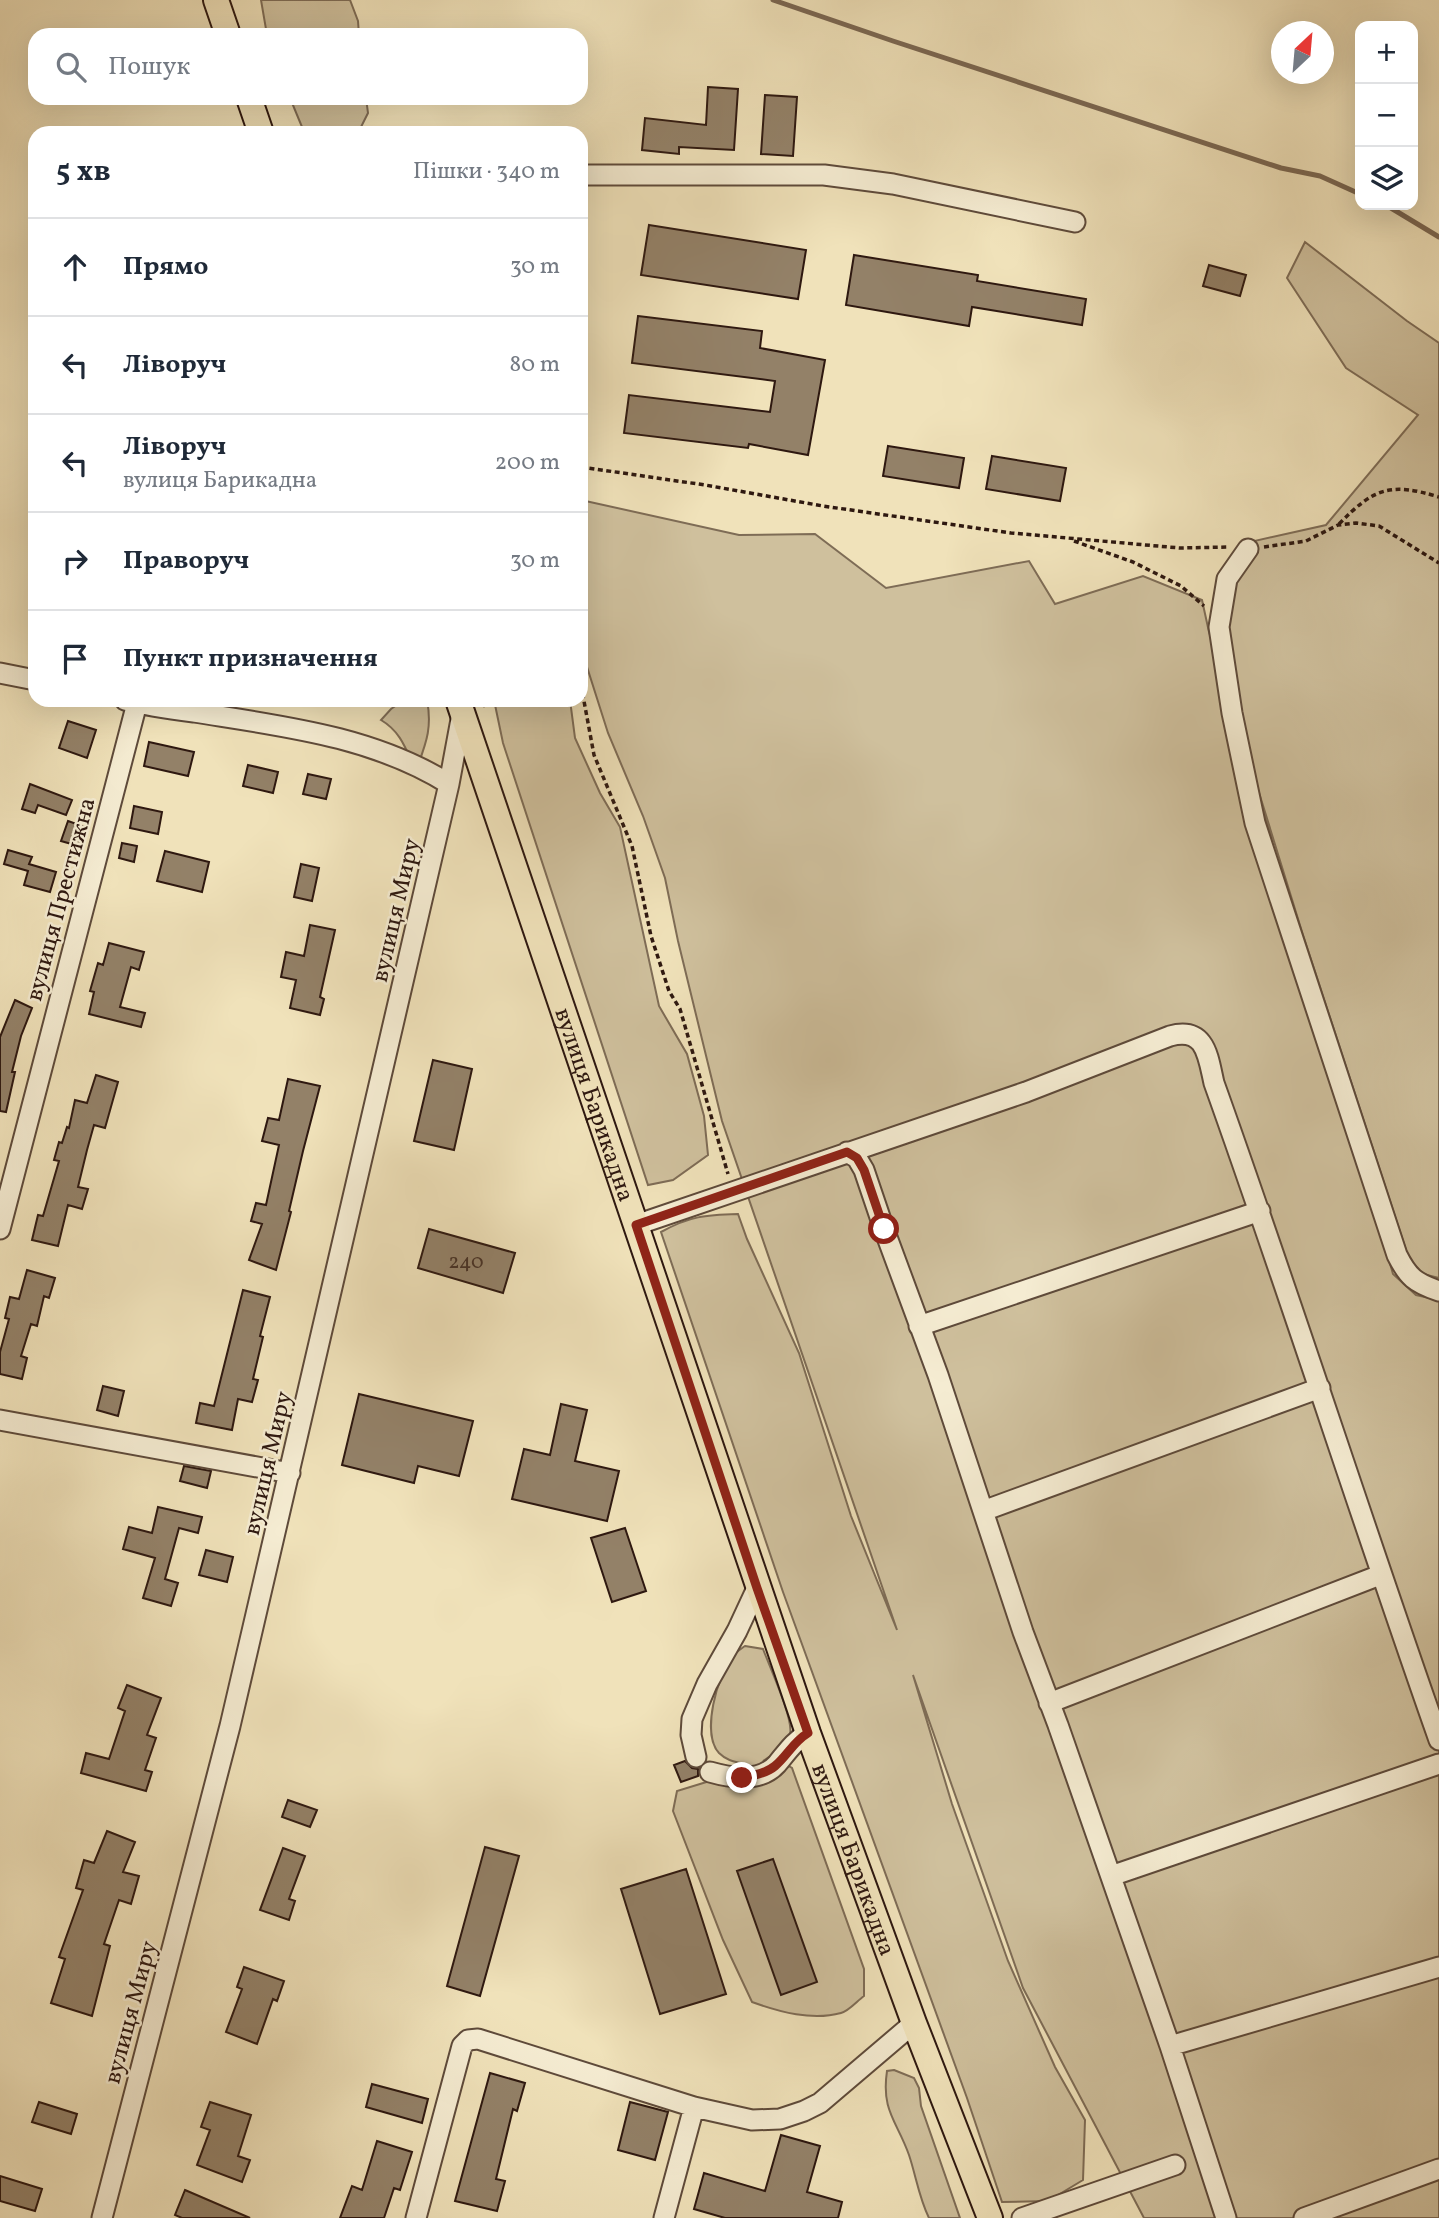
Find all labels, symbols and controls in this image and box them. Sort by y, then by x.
north arrow [1271,21,1334,84]
map controls [1355,21,1418,210]
button: + [1355,21,1418,84]
search box [28,28,588,105]
icon: search [52,48,90,86]
text: Пошук [108,49,190,85]
button: − [1355,84,1418,147]
button: layers [1355,147,1418,210]
text: 5 хв [56,151,111,193]
text: Пішки · 340 m [413,156,560,188]
icon: ahead [56,248,94,286]
text: Прямо [123,249,208,285]
text: 30 m [510,251,560,283]
icon: left [56,346,94,384]
text: Ліворуч [123,347,226,383]
text: 80 m [510,349,560,381]
text: Ліворуч [123,429,226,465]
icon: left [56,444,94,482]
text: 200 m [495,447,560,479]
text: вулиця Барикадна [123,465,317,497]
icon: right [56,542,94,580]
text: Праворуч [123,543,249,579]
text: 30 m [510,545,560,577]
icon: arrive [56,640,94,678]
text: Пункт призначення [123,641,378,677]
street label: вулиця Престижна [18,794,105,1005]
street label: вулиця Миру [364,835,430,986]
street label: вулиця Барикадна [544,1004,642,1207]
route start [868,1213,899,1244]
house number: 240 [448,1248,484,1277]
street label: вулиця Миру [236,1388,302,1539]
street label: вулиця Барикадна [801,1759,903,1961]
route end [726,1762,757,1793]
street label: вулиця Миру [97,1937,167,2088]

